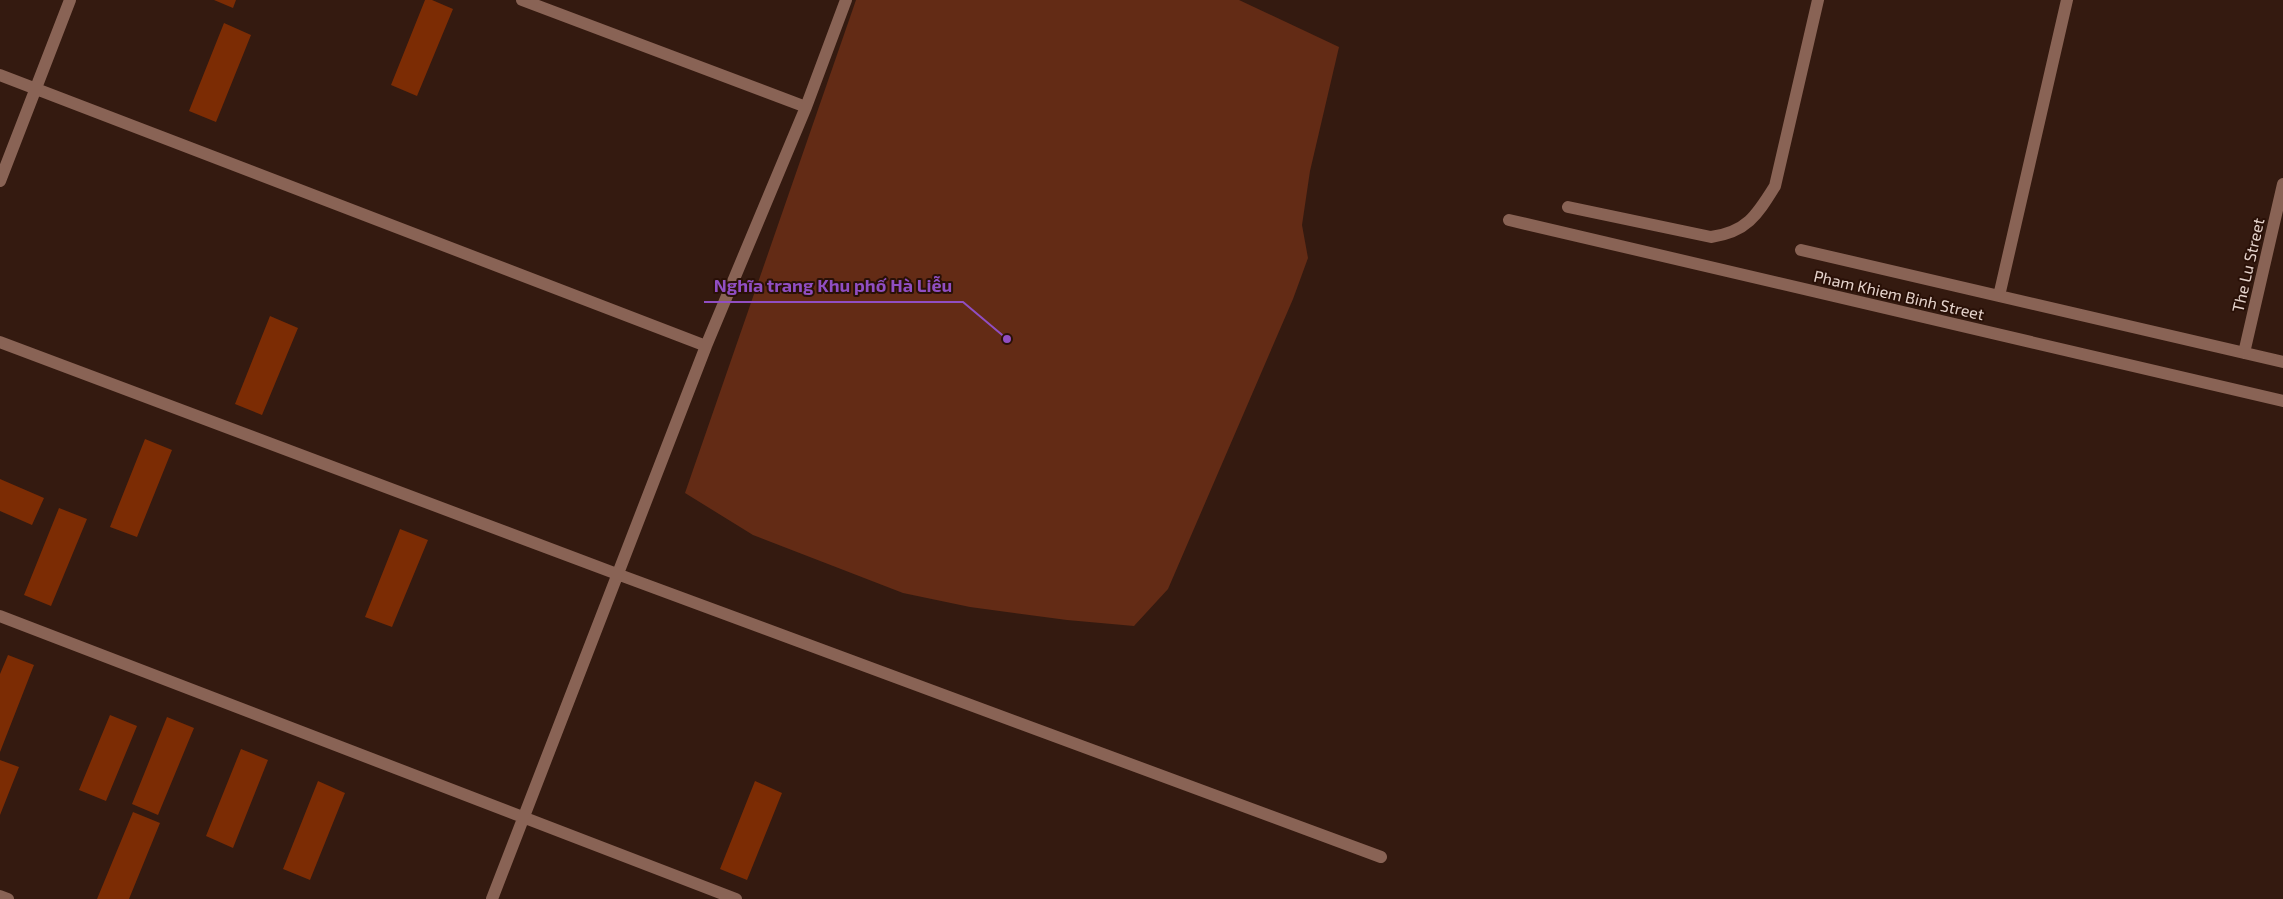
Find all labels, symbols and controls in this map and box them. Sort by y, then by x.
street label: The Lu Street [2227,216,2268,314]
street label: Pham Khiem Binh Street [1812,266,1986,323]
callout: Nghĩa trang Khu phố Hà Liễu [704,269,963,302]
text: Nghĩa trang Khu phố Hà Liễu [714,274,952,296]

